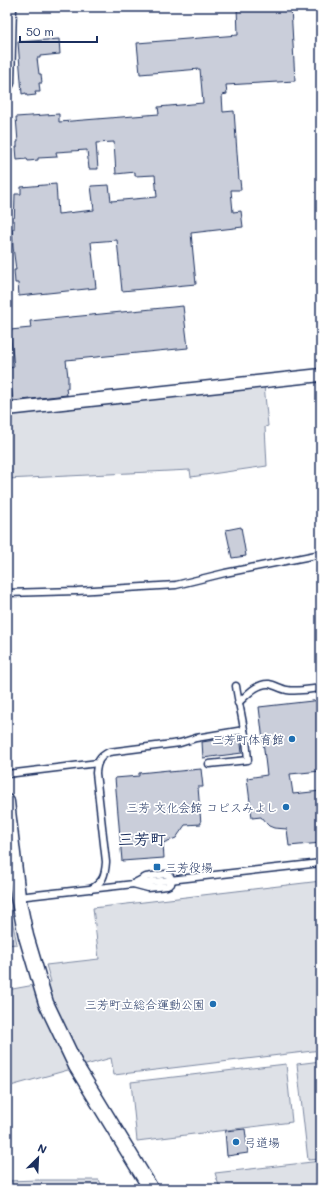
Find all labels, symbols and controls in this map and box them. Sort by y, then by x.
scale bar [20,18,97,44]
text: 50 m [26,23,54,39]
place label: 三芳町体育館 [212,731,284,747]
marker: 三芳町体育館 [287,734,297,744]
place label: 三芳 文化会館 コピスみよし [126,799,278,815]
marker: 三芳 文化会館 コピスみよし [281,802,291,812]
district label: 三芳町 [118,828,166,849]
place label: 三芳役場 [165,859,213,875]
marker: 三芳役場 [152,862,162,872]
place label: 三芳町立総合運動公園 [85,996,205,1012]
marker: 三芳町立総合運動公園 [208,999,218,1009]
place label: 弓道場 [244,1134,280,1150]
marker: 弓道場 [231,1137,241,1147]
north arrow [18,1138,58,1178]
text: N [35,1140,49,1157]

